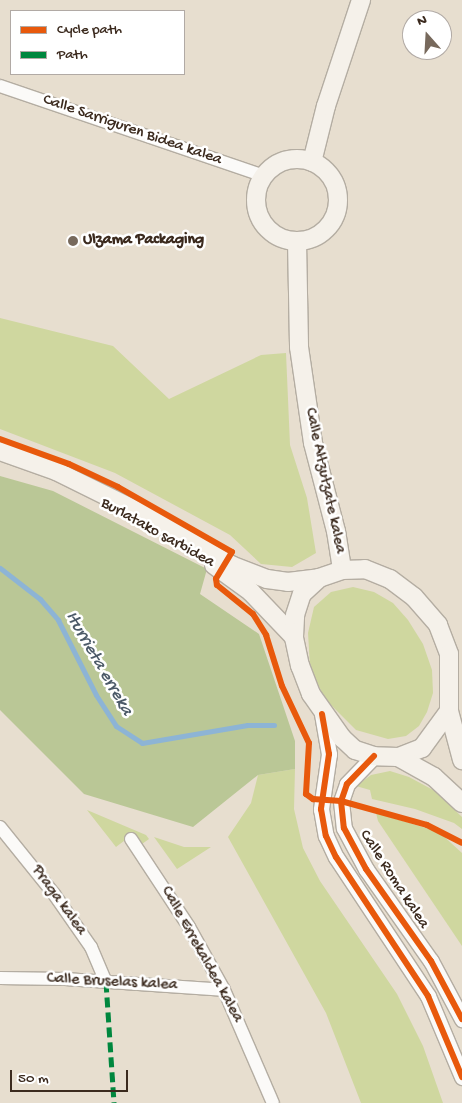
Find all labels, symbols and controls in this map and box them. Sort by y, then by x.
legend [10,10,185,75]
north arrow [402,10,452,60]
text: N [415,12,429,31]
text: Cycle path [57,21,122,39]
text: Path [57,46,88,64]
street label: Calle Sarriguren Bidea kalea [40,91,224,171]
place label: Ulzama Packaging [83,231,204,251]
marker: Ulzama Packaging [67,235,79,247]
street label: Calle Altzutzate kalea [299,406,349,556]
street label: Burlatako sarbidea [97,495,217,573]
water label: Iturrieta erreka [59,608,137,720]
street label: Calle Roma kalea [354,827,432,933]
street label: Praga kalea [26,862,90,940]
street label: Calle Errekaldea kalea [156,884,246,1026]
street label: Calle Bruselas kalea [46,970,178,996]
scale bar [12,1060,130,1092]
text: 50 m [18,1070,49,1088]

